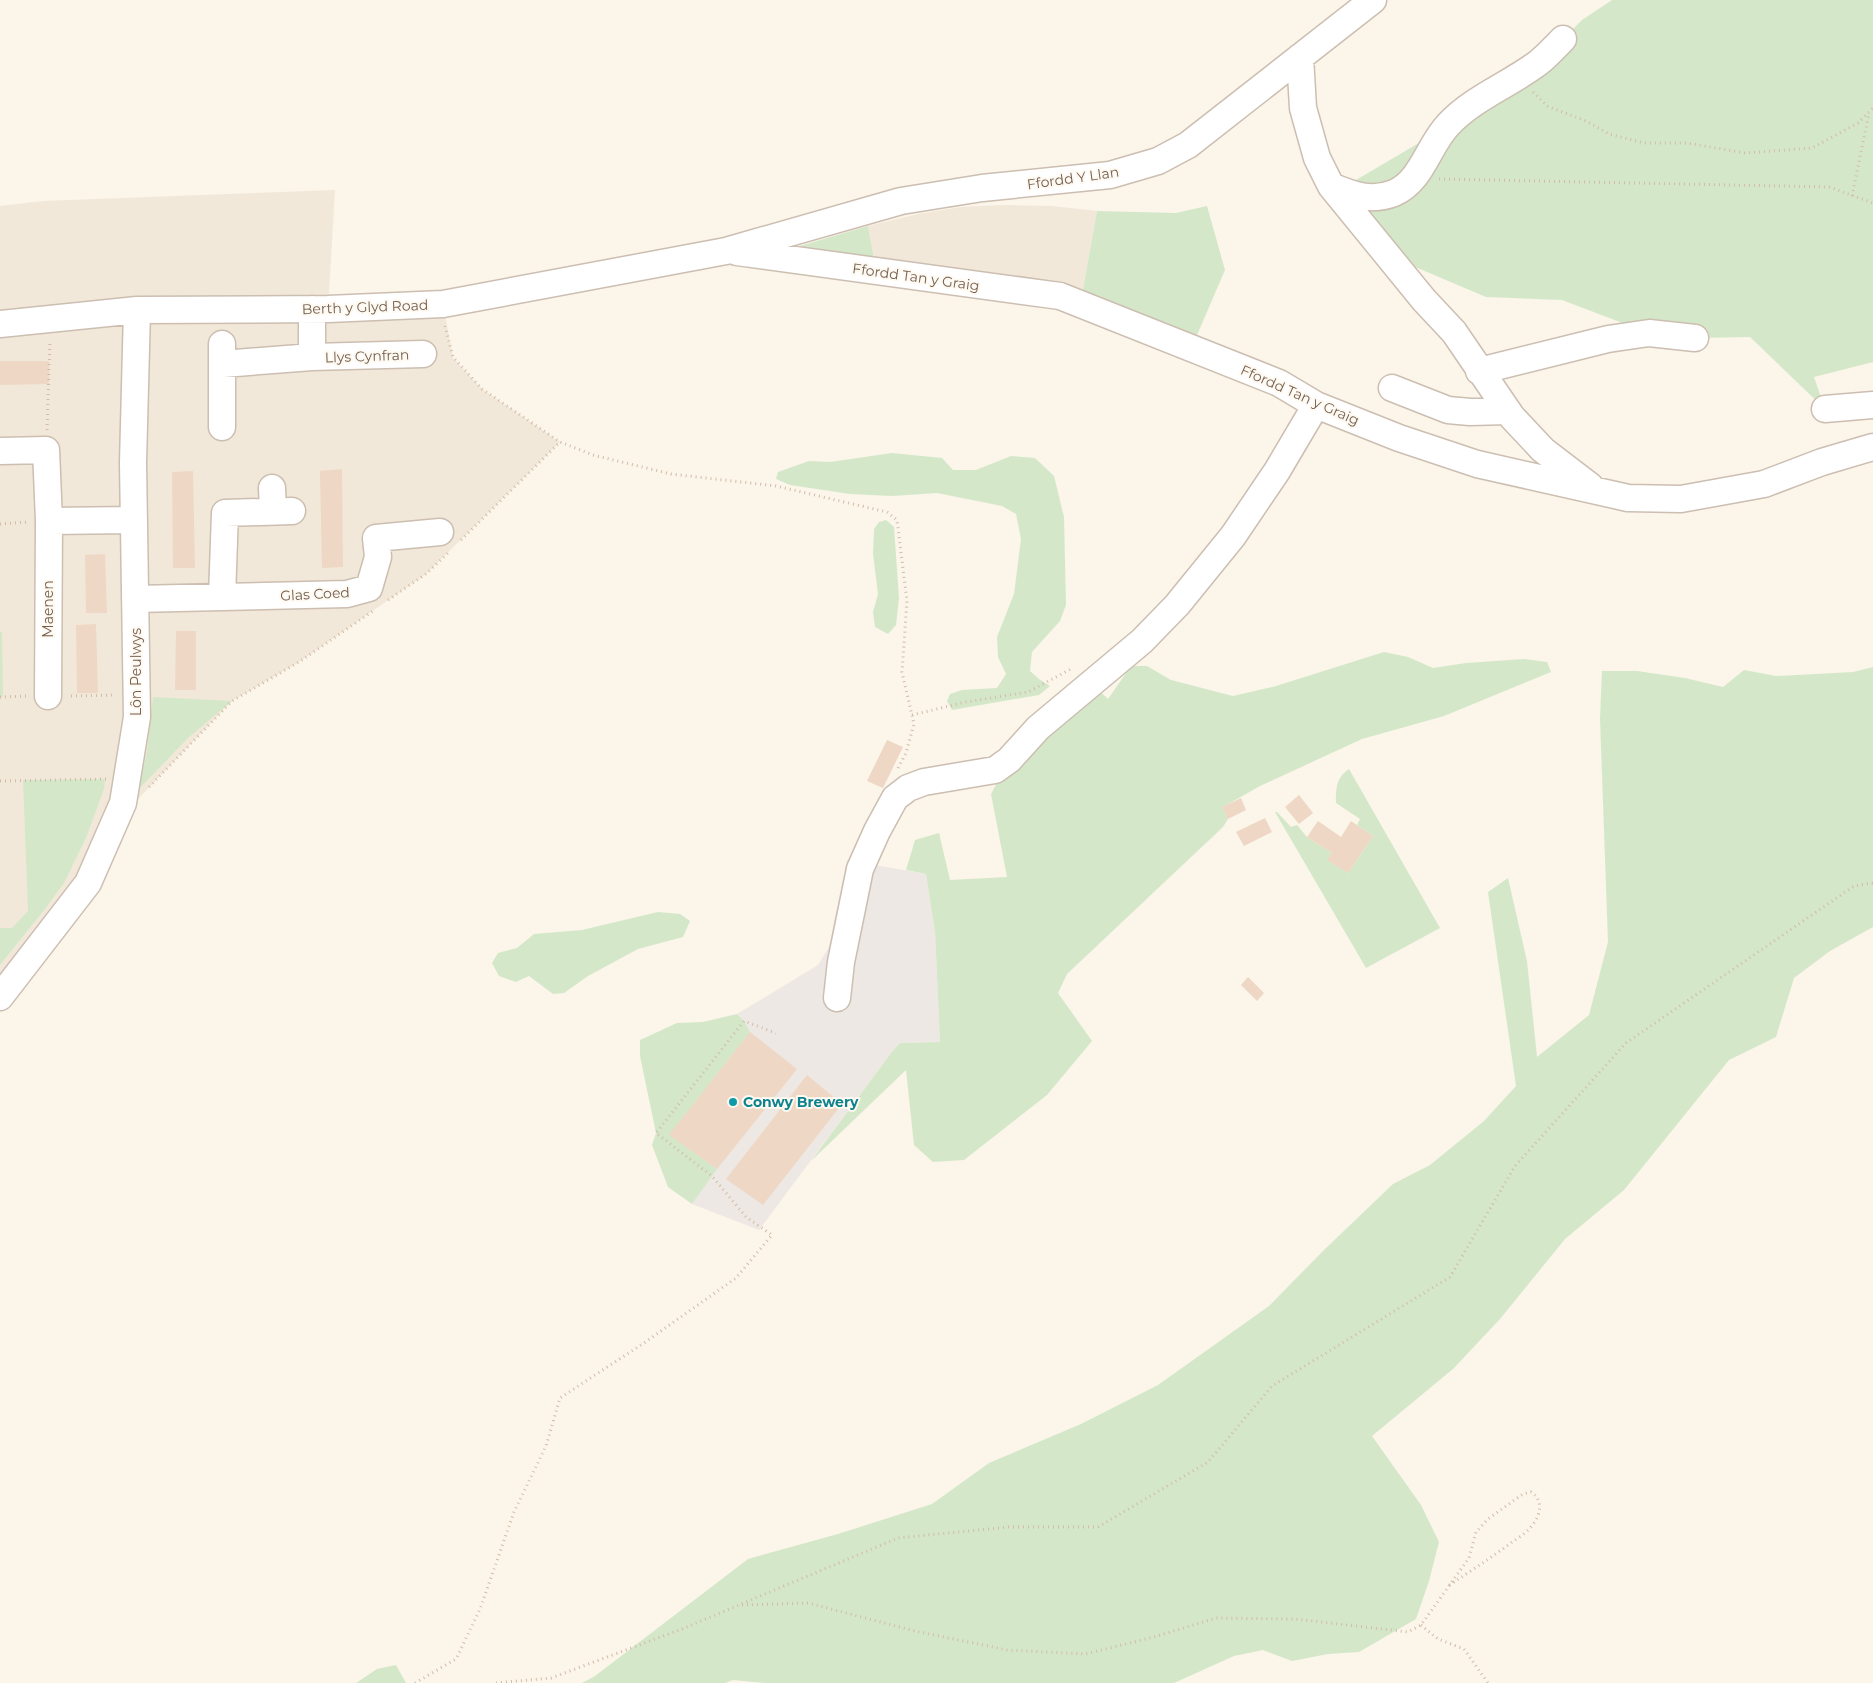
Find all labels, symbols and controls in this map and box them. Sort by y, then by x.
street label: Ffordd Y Llan [1026,163,1120,193]
street label: Ffordd Tan y Graig [851,259,981,295]
street label: Berth y Glyd Road [301,296,429,318]
street label: Llys Cynfran [324,346,410,366]
street label: Ffordd Tan y Graig [1238,361,1362,429]
street label: Maenen [39,580,57,638]
street label: Glas Coed [280,583,350,605]
street label: Lôn Peulwys [127,628,145,716]
place label: Conwy Brewery [743,1093,859,1111]
marker: Conwy Brewery [727,1096,739,1108]

